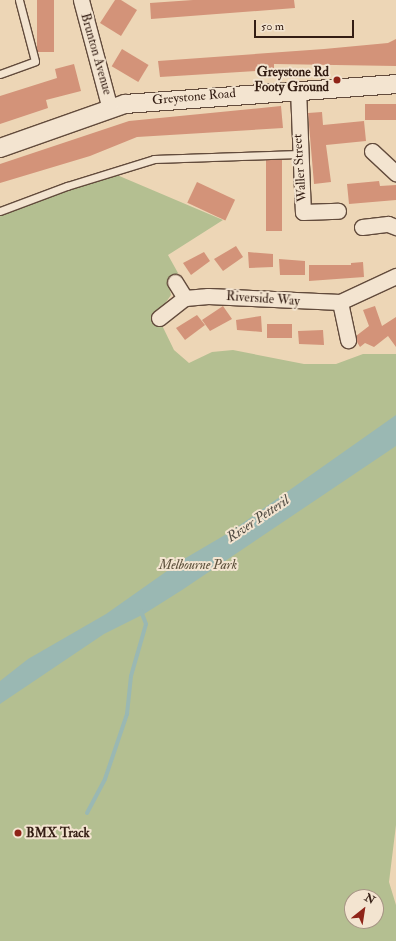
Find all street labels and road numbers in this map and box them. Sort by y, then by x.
street label: Brunton Avenue [77,11,115,97]
street label: Greystone Road [152,86,236,108]
street label: Waller Street [290,133,310,203]
street label: Riverside Way [226,289,300,309]

